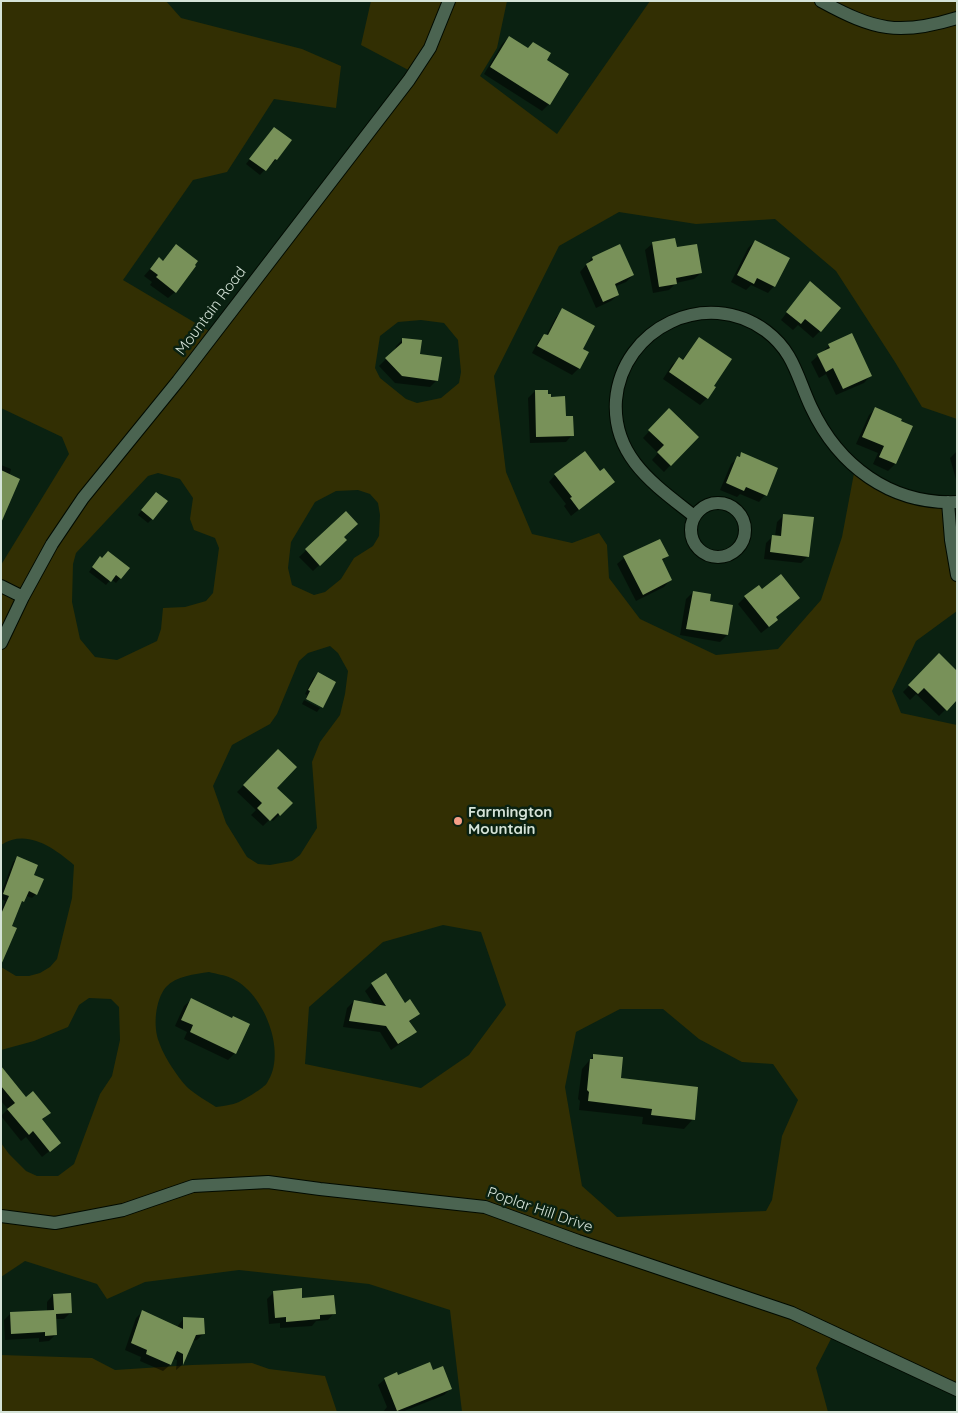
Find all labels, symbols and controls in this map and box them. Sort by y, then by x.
street label: Mountain Road [172,263,250,359]
place label: Farmington Mountain [468,803,552,838]
marker: Farmington Mountain [452,815,464,827]
street label: Poplar Hill Drive [485,1184,595,1236]

